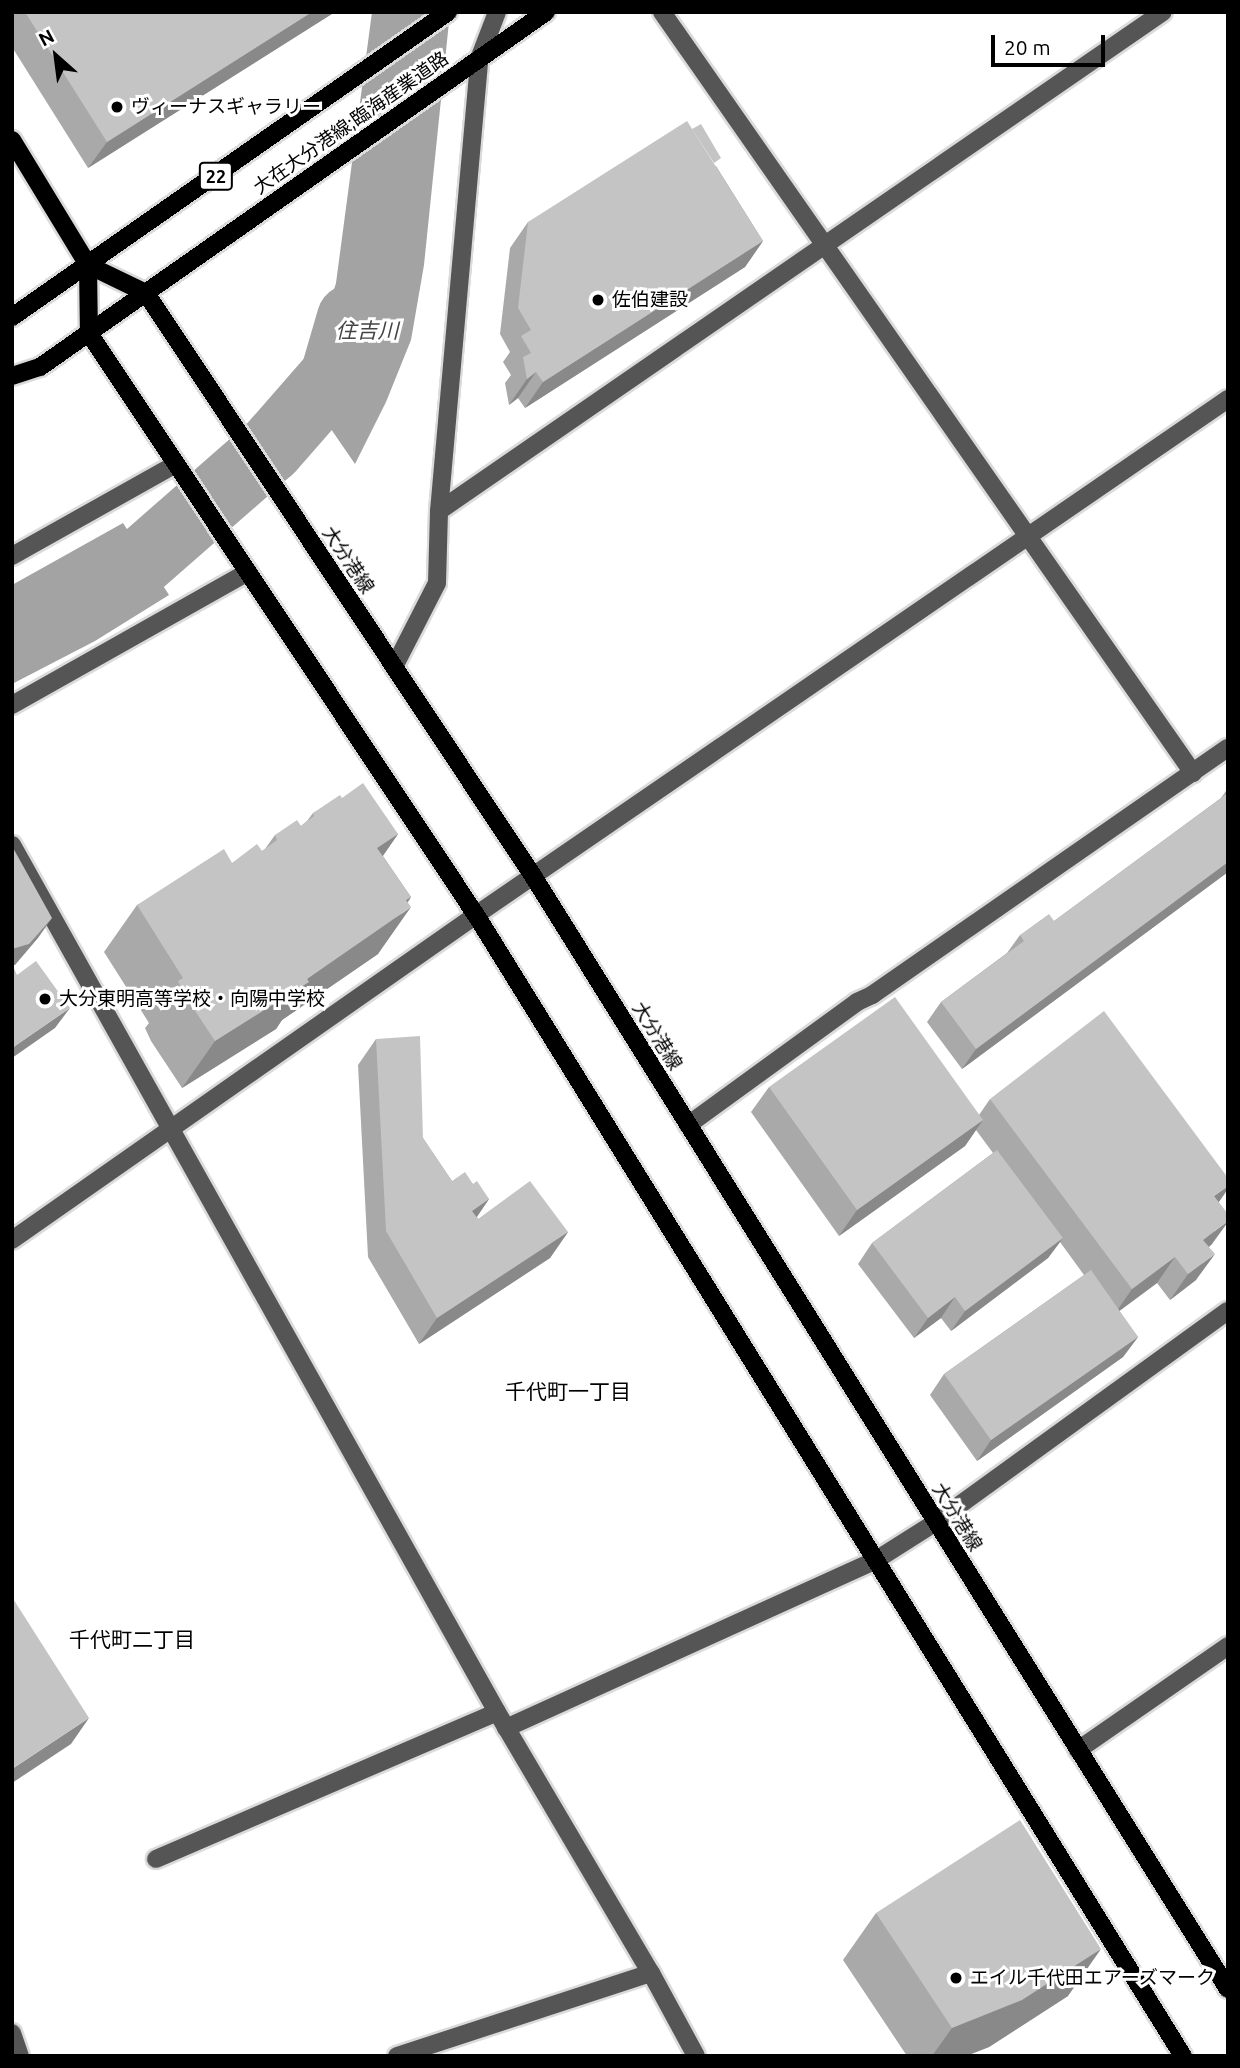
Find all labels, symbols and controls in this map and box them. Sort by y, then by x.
north arrow [21,21,91,91]
scale bar [995,21,1109,65]
text: N [35,24,58,51]
text: 20 m [1004,35,1051,59]
street label: 大在大分港線;臨海産業道路 [249,47,453,199]
place label: ヴィーナスギャラリー [131,96,321,118]
marker: ヴィーナスギャラリー [109,99,125,115]
road number: 22 [198,162,234,190]
place label: 佐伯建設 [612,289,688,311]
marker: 佐伯建設 [590,292,606,308]
water label: 住吉川 [336,317,398,343]
street label: 大分港線 [317,522,379,598]
place label: 大分東明高等学校・向陽中学校 [59,988,325,1010]
marker: 大分東明高等学校・向陽中学校 [37,991,53,1007]
street label: 大分港線 [627,998,687,1074]
district label: 千代町一丁目 [505,1378,631,1404]
street label: 大分港線 [927,1479,987,1555]
district label: 千代町二丁目 [69,1626,195,1652]
place label: エイル千代田エアーズマーク [970,1967,1216,1989]
marker: エイル千代田エアーズマーク [948,1970,964,1986]

